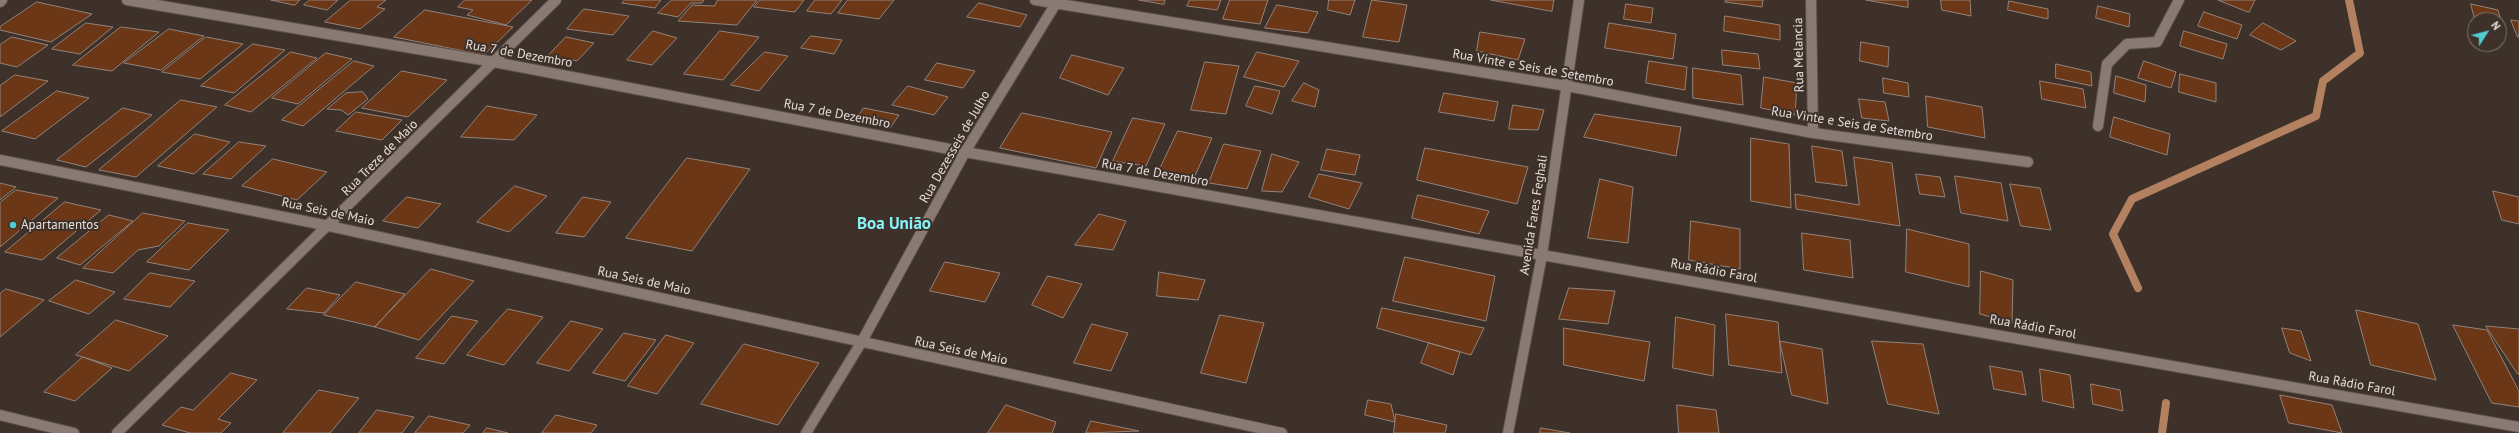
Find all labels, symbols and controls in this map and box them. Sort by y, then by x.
north arrow [2467,12,2507,52]
street label: Rua Melancia [1791,18,1807,92]
text: N [2488,18,2504,33]
street label: Rua 7 de Dezembro [464,37,574,71]
street label: Rua Vinte e Seis de Setembro [1451,46,1615,90]
street label: Rua Dezesseis de Julho [916,88,994,206]
street label: Rua 7 de Dezembro [782,96,892,132]
street label: Rua Vinte e Seis de Setembro [1770,104,1934,144]
street label: Rua Treze de Maio [339,117,421,199]
street label: Avenida Fares Feghali [1517,154,1551,276]
street label: Rua 7 de Dezembro [1100,156,1210,190]
street label: Rua Seis de Maio [280,195,376,229]
district label: Boa União [857,214,931,234]
place label: Apartamentos [21,217,99,233]
marker: Apartamentos [8,220,18,230]
street label: Rua Rádio Farol [1669,256,1759,286]
street label: Rua Seis de Maio [596,264,692,298]
street label: Rua Rádio Farol [1988,312,2078,342]
street label: Rua Seis de Maio [913,334,1009,368]
street label: Rua Rádio Farol [2307,369,2397,399]

